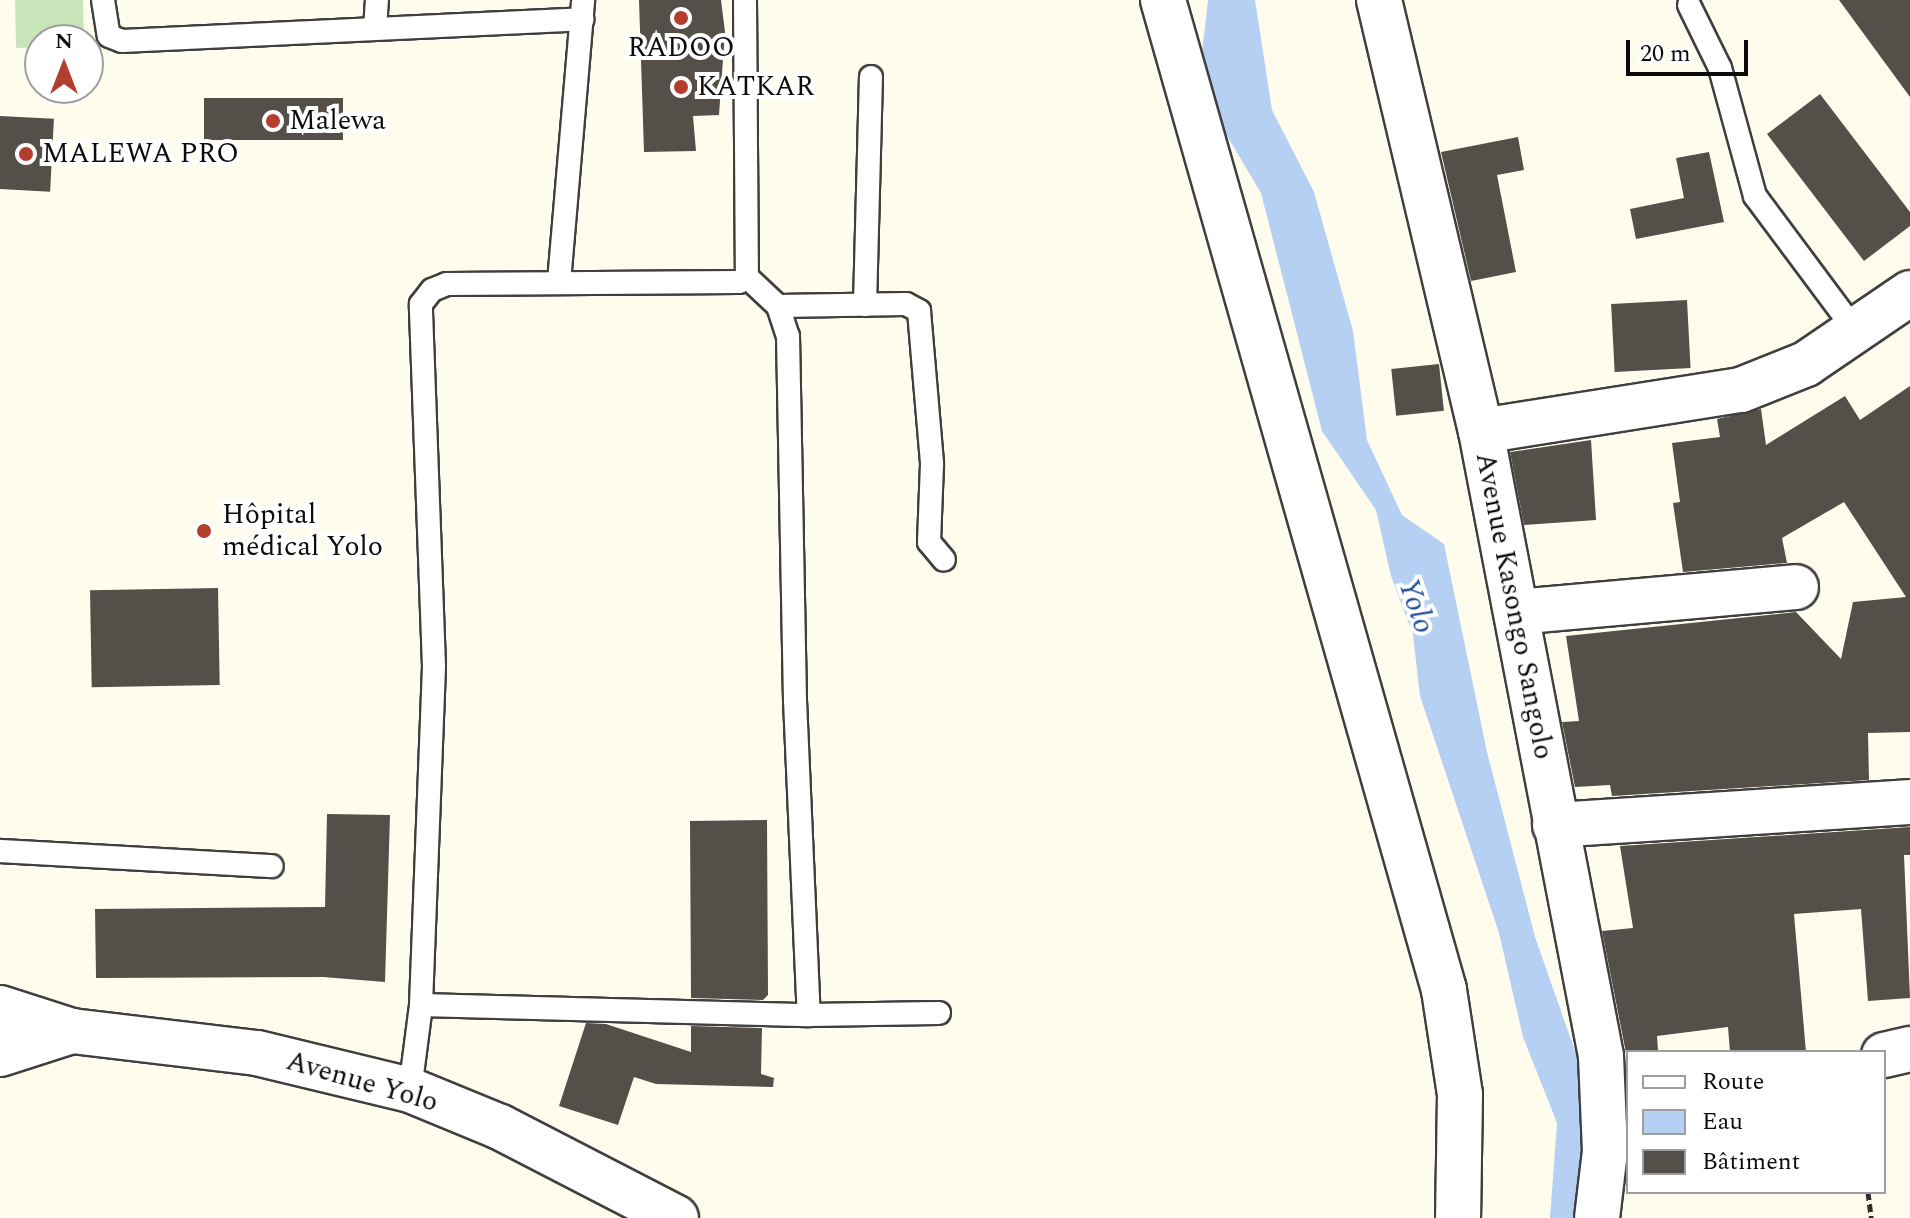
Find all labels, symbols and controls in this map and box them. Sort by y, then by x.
marker: RADOO [672,9,690,27]
north arrow [24,24,104,104]
scale bar [1630,24,1752,74]
text: N [55,25,73,58]
place label: RADOO [628,31,734,65]
text: 20 m [1640,36,1691,72]
place label: KATKAR [697,70,814,104]
marker: KATKAR [672,78,690,96]
place label: Malewa [289,104,386,138]
marker: Malewa [264,112,282,130]
place label: MALEWA PRO [42,137,239,171]
marker: MALEWA PRO [17,145,35,163]
street label: Avenue Kasongo Sangolo [1468,450,1560,762]
place label: Hôpital médical Yolo [222,498,383,564]
marker: Hôpital médical Yolo [193,520,215,542]
water label: Yolo [1390,574,1442,638]
street label: Avenue Yolo [282,1044,442,1120]
legend [1626,1050,1886,1194]
text: Route [1702,1064,1764,1100]
text: Eau [1702,1104,1743,1140]
text: Bâtiment [1702,1144,1800,1180]

